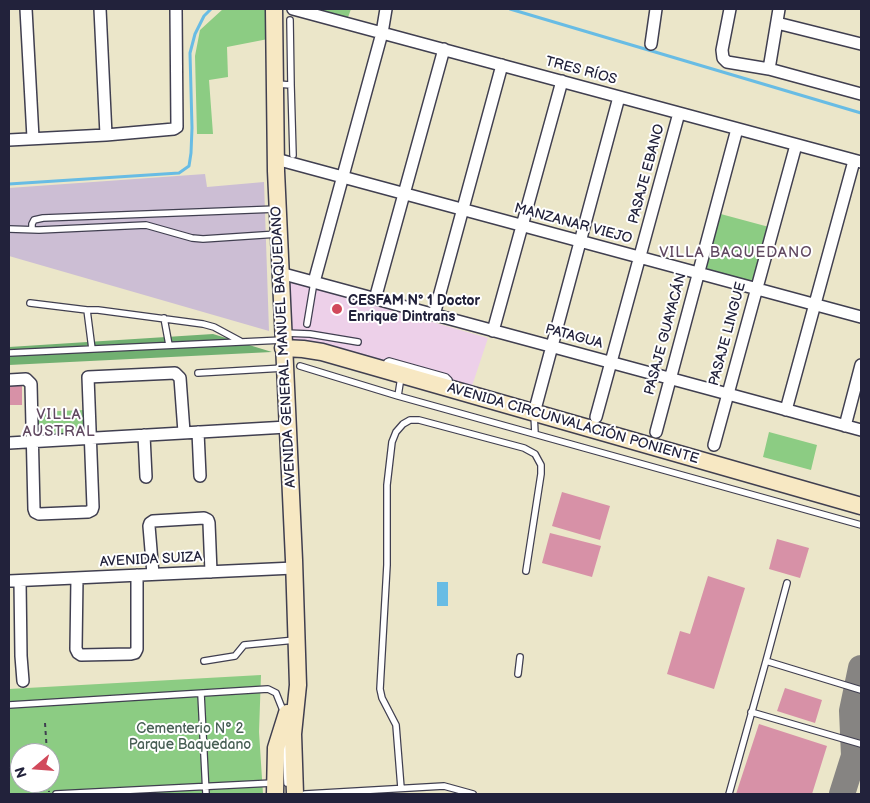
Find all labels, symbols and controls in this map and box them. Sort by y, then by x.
street label: TRES RÍOS [543,53,619,89]
street label: PASAJE EBANO [626,122,668,226]
street label: MANZANAR VIEJO [512,200,634,248]
street label: AVENIDA GENERAL MANUEL BAQUEDANO [268,206,300,488]
district label: VILLA BAQUEDANO [657,244,815,262]
street label: PASAJE GUAYACÁN [642,271,690,397]
street label: PASAJE LINGUE [706,280,750,388]
place label: CESFAM N° 1 Doctor Enrique Dintrans [348,293,480,326]
marker: CESFAM N° 1 Doctor Enrique Dintrans [330,302,344,316]
street label: PATAGUA [543,321,605,353]
street label: AVENIDA CIRCUNVALACIÓN PONIENTE [445,380,701,468]
district label: VILLA AUSTRAL [22,406,96,441]
street label: AVENIDA SUIZA [99,549,203,571]
park label: Cementerio N° 2 Parque Baquedano [129,721,251,754]
north arrow [10,743,60,793]
text: N [12,765,31,780]

